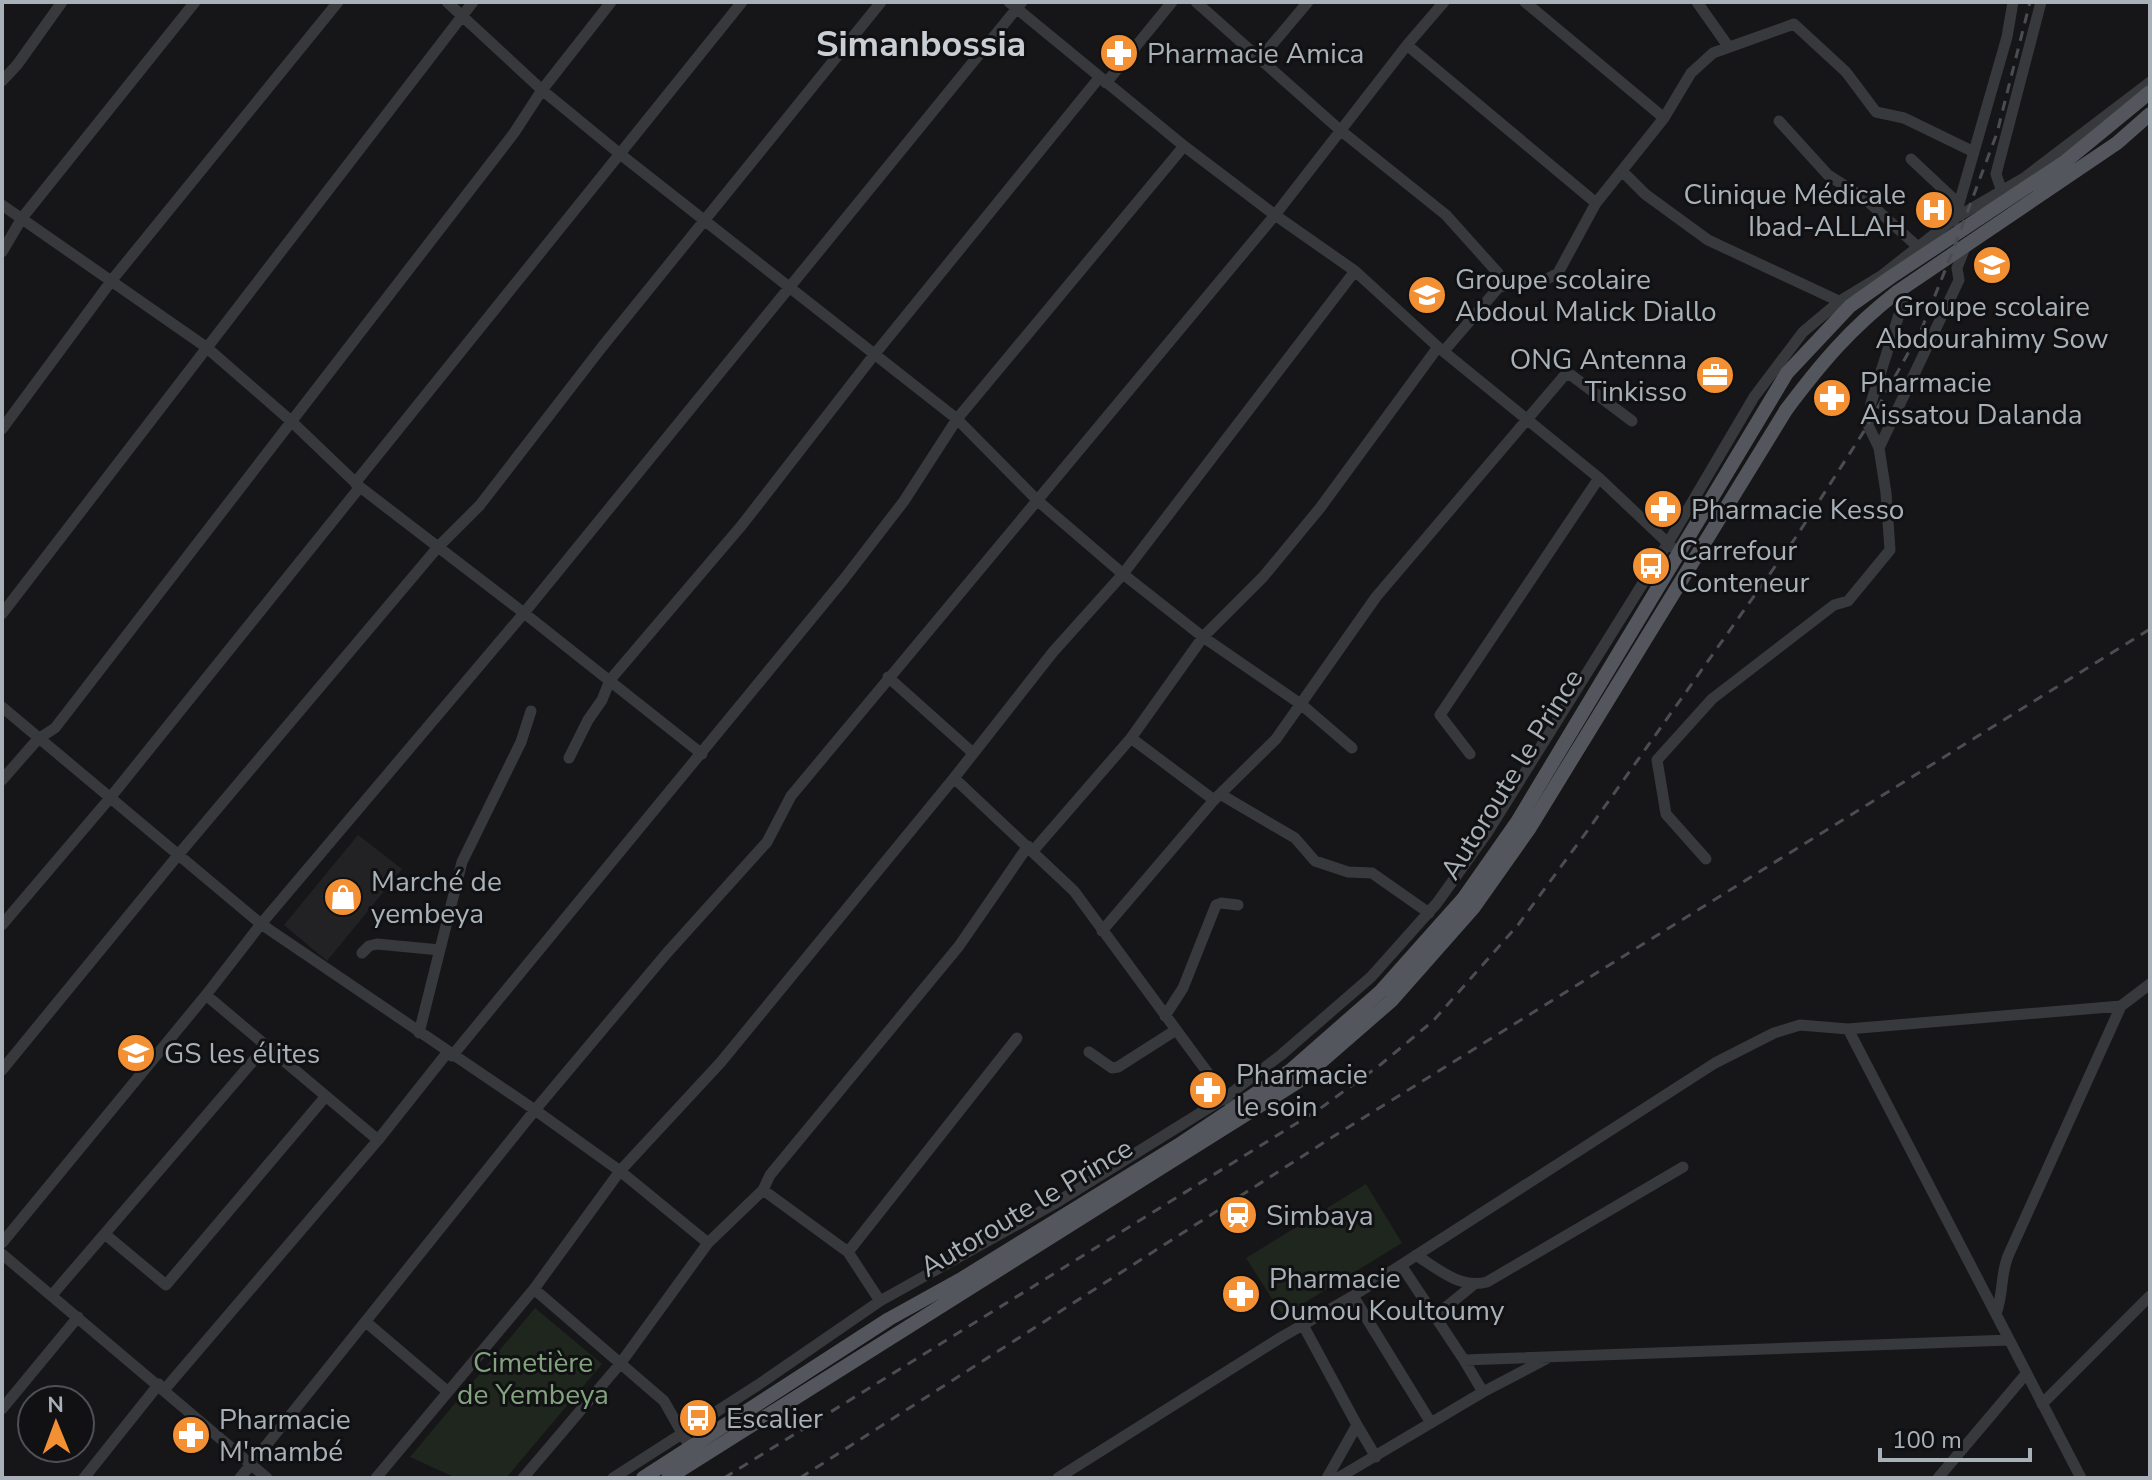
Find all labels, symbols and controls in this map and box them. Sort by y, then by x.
district label: Simanbossia [816,20,1026,69]
pharmacy icon: Pharmacie Amica [1098,32,1140,74]
place label: Pharmacie Amica [1147,35,1364,73]
place label: Clinique Médicale Ibad-ALLAH [1683,176,1906,246]
hospital icon: Clinique Médicale Ibad-ALLAH [1913,189,1955,231]
school or university icon: Groupe scolaire Abdourahimy Sow [1971,244,2013,286]
place label: Groupe scolaire Abdoul Malick Diallo [1455,261,1717,331]
school or university icon: Groupe scolaire Abdoul Malick Diallo [1406,274,1448,316]
place label: Groupe scolaire Abdourahimy Sow [1875,288,2109,358]
place label: ONG Antenna Tinkisso [1510,341,1687,411]
office icon: ONG Antenna Tinkisso [1694,354,1736,396]
place label: Pharmacie Aissatou Dalanda [1860,364,2083,434]
pharmacy icon: Pharmacie Aissatou Dalanda [1811,377,1853,419]
pharmacy icon: Pharmacie Kesso [1642,488,1684,530]
place label: Pharmacie Kesso [1691,491,1904,529]
place label: Carrefour Conteneur [1679,532,1809,602]
bus stop icon: Carrefour Conteneur [1630,545,1672,587]
street label: Autoroute le Prince [1432,662,1592,887]
place label: Marché de yembeya [371,863,502,933]
shop icon: Marché de yembeya [322,876,364,918]
school or university icon: GS les élites [115,1032,157,1074]
place label: GS les élites [164,1035,320,1073]
place label: Pharmacie le soin [1236,1056,1368,1126]
pharmacy icon: Pharmacie le soin [1187,1069,1229,1111]
street label: Autoroute le Prince [913,1129,1140,1286]
station icon: Simbaya [1217,1194,1259,1236]
place label: Simbaya [1266,1197,1374,1235]
place label: Pharmacie Oumou Koultoumy [1269,1260,1505,1330]
pharmacy icon: Pharmacie Oumou Koultoumy [1220,1273,1262,1315]
park label: Cimetière de Yembeya [457,1344,609,1414]
north arrow [16,1384,96,1464]
text: N [47,1390,64,1420]
bus stop icon: Escalier [677,1397,719,1439]
place label: Escalier [726,1400,823,1438]
place label: Pharmacie M'mambé [219,1401,351,1471]
scale bar [1880,1412,2030,1462]
pharmacy icon: Pharmacie M'mambé [170,1414,212,1456]
text: 100 m [1892,1424,1962,1456]

